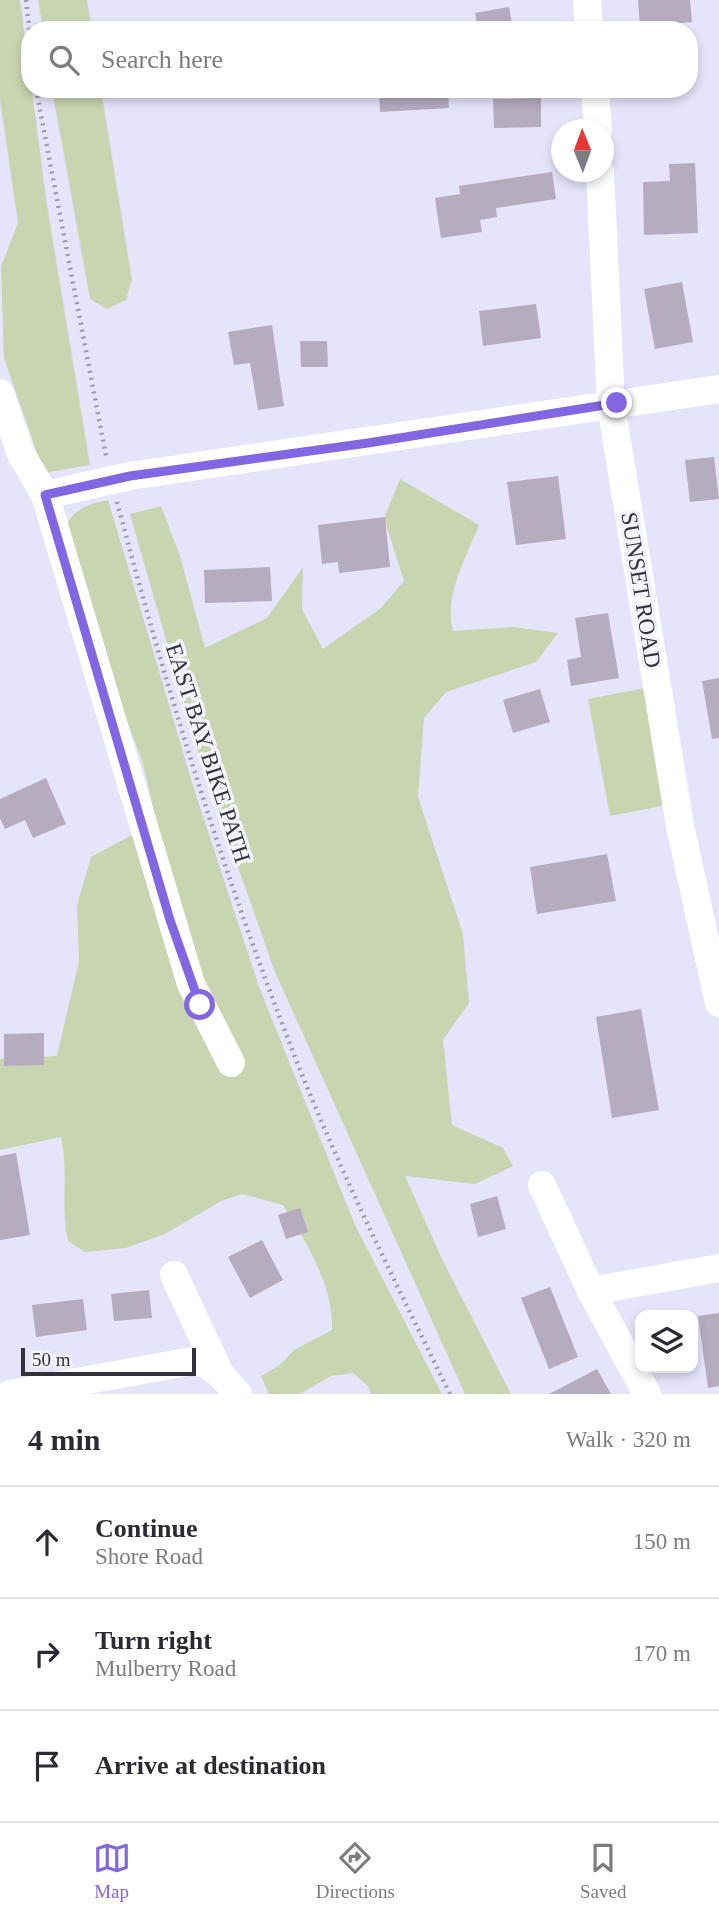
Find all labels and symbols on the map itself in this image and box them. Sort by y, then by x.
north arrow [551,119,614,182]
route end [601,387,632,418]
street label: SUNSET ROAD [616,510,666,670]
street label: EAST BAY BIKE PATH [161,640,255,866]
route start [184,989,215,1020]
scale bar [21,1345,196,1377]

